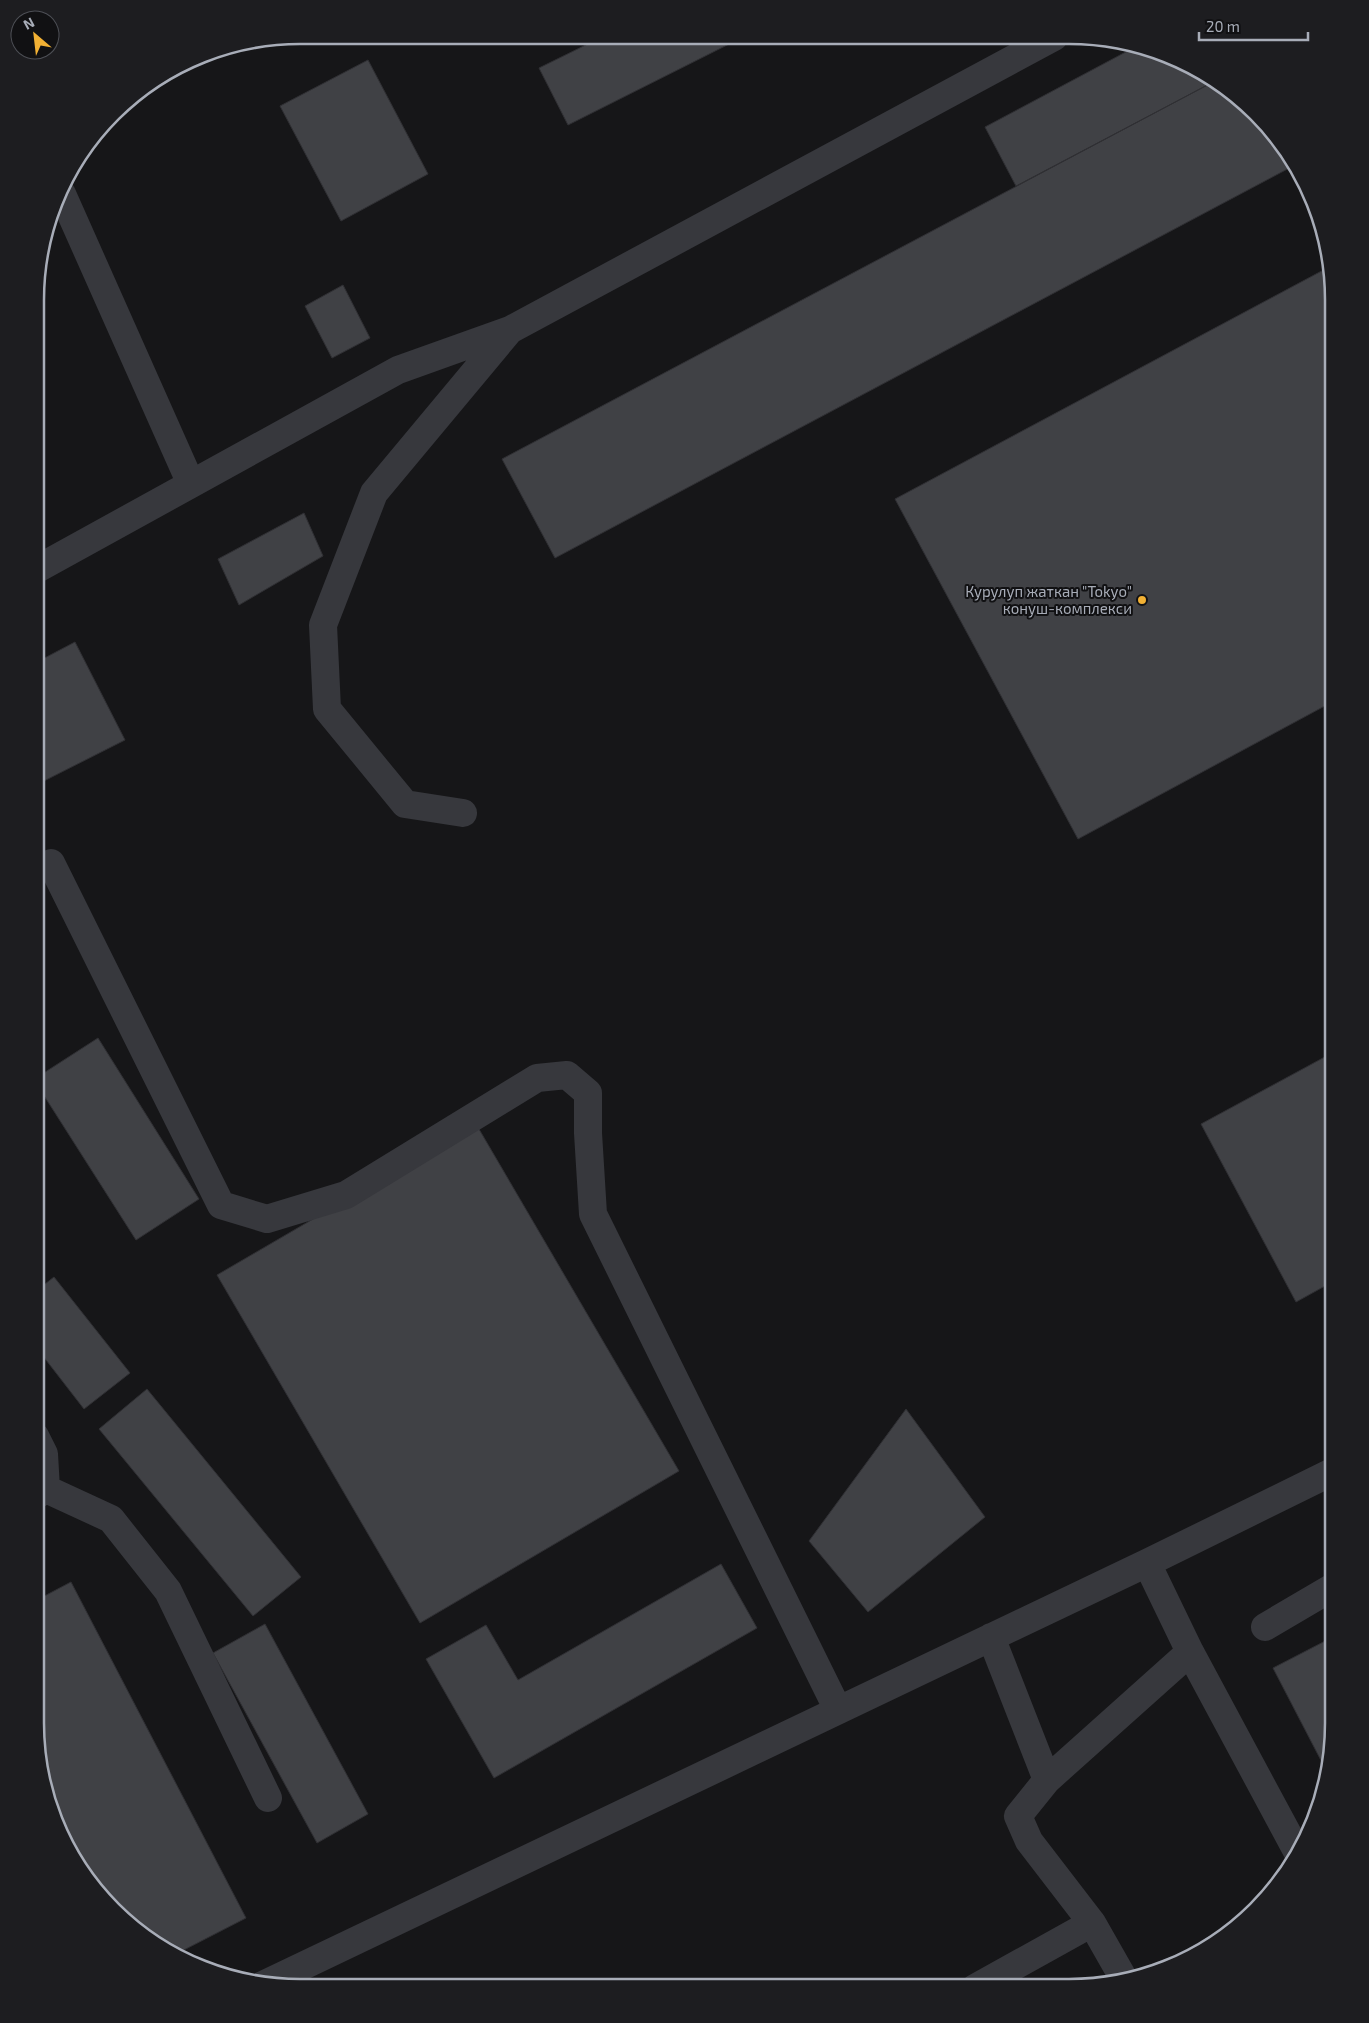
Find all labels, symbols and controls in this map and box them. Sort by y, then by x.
north arrow [10,10,60,60]
scale bar [1199,10,1308,42]
text: N [20,13,37,33]
text: 20 m [1206,17,1240,35]
place label: Курулуп жаткан "Tokyo" конуш-комплекси [965,582,1132,618]
marker: Курулуп жаткан "Tokyo" конуш-комплекси [1136,594,1148,606]

